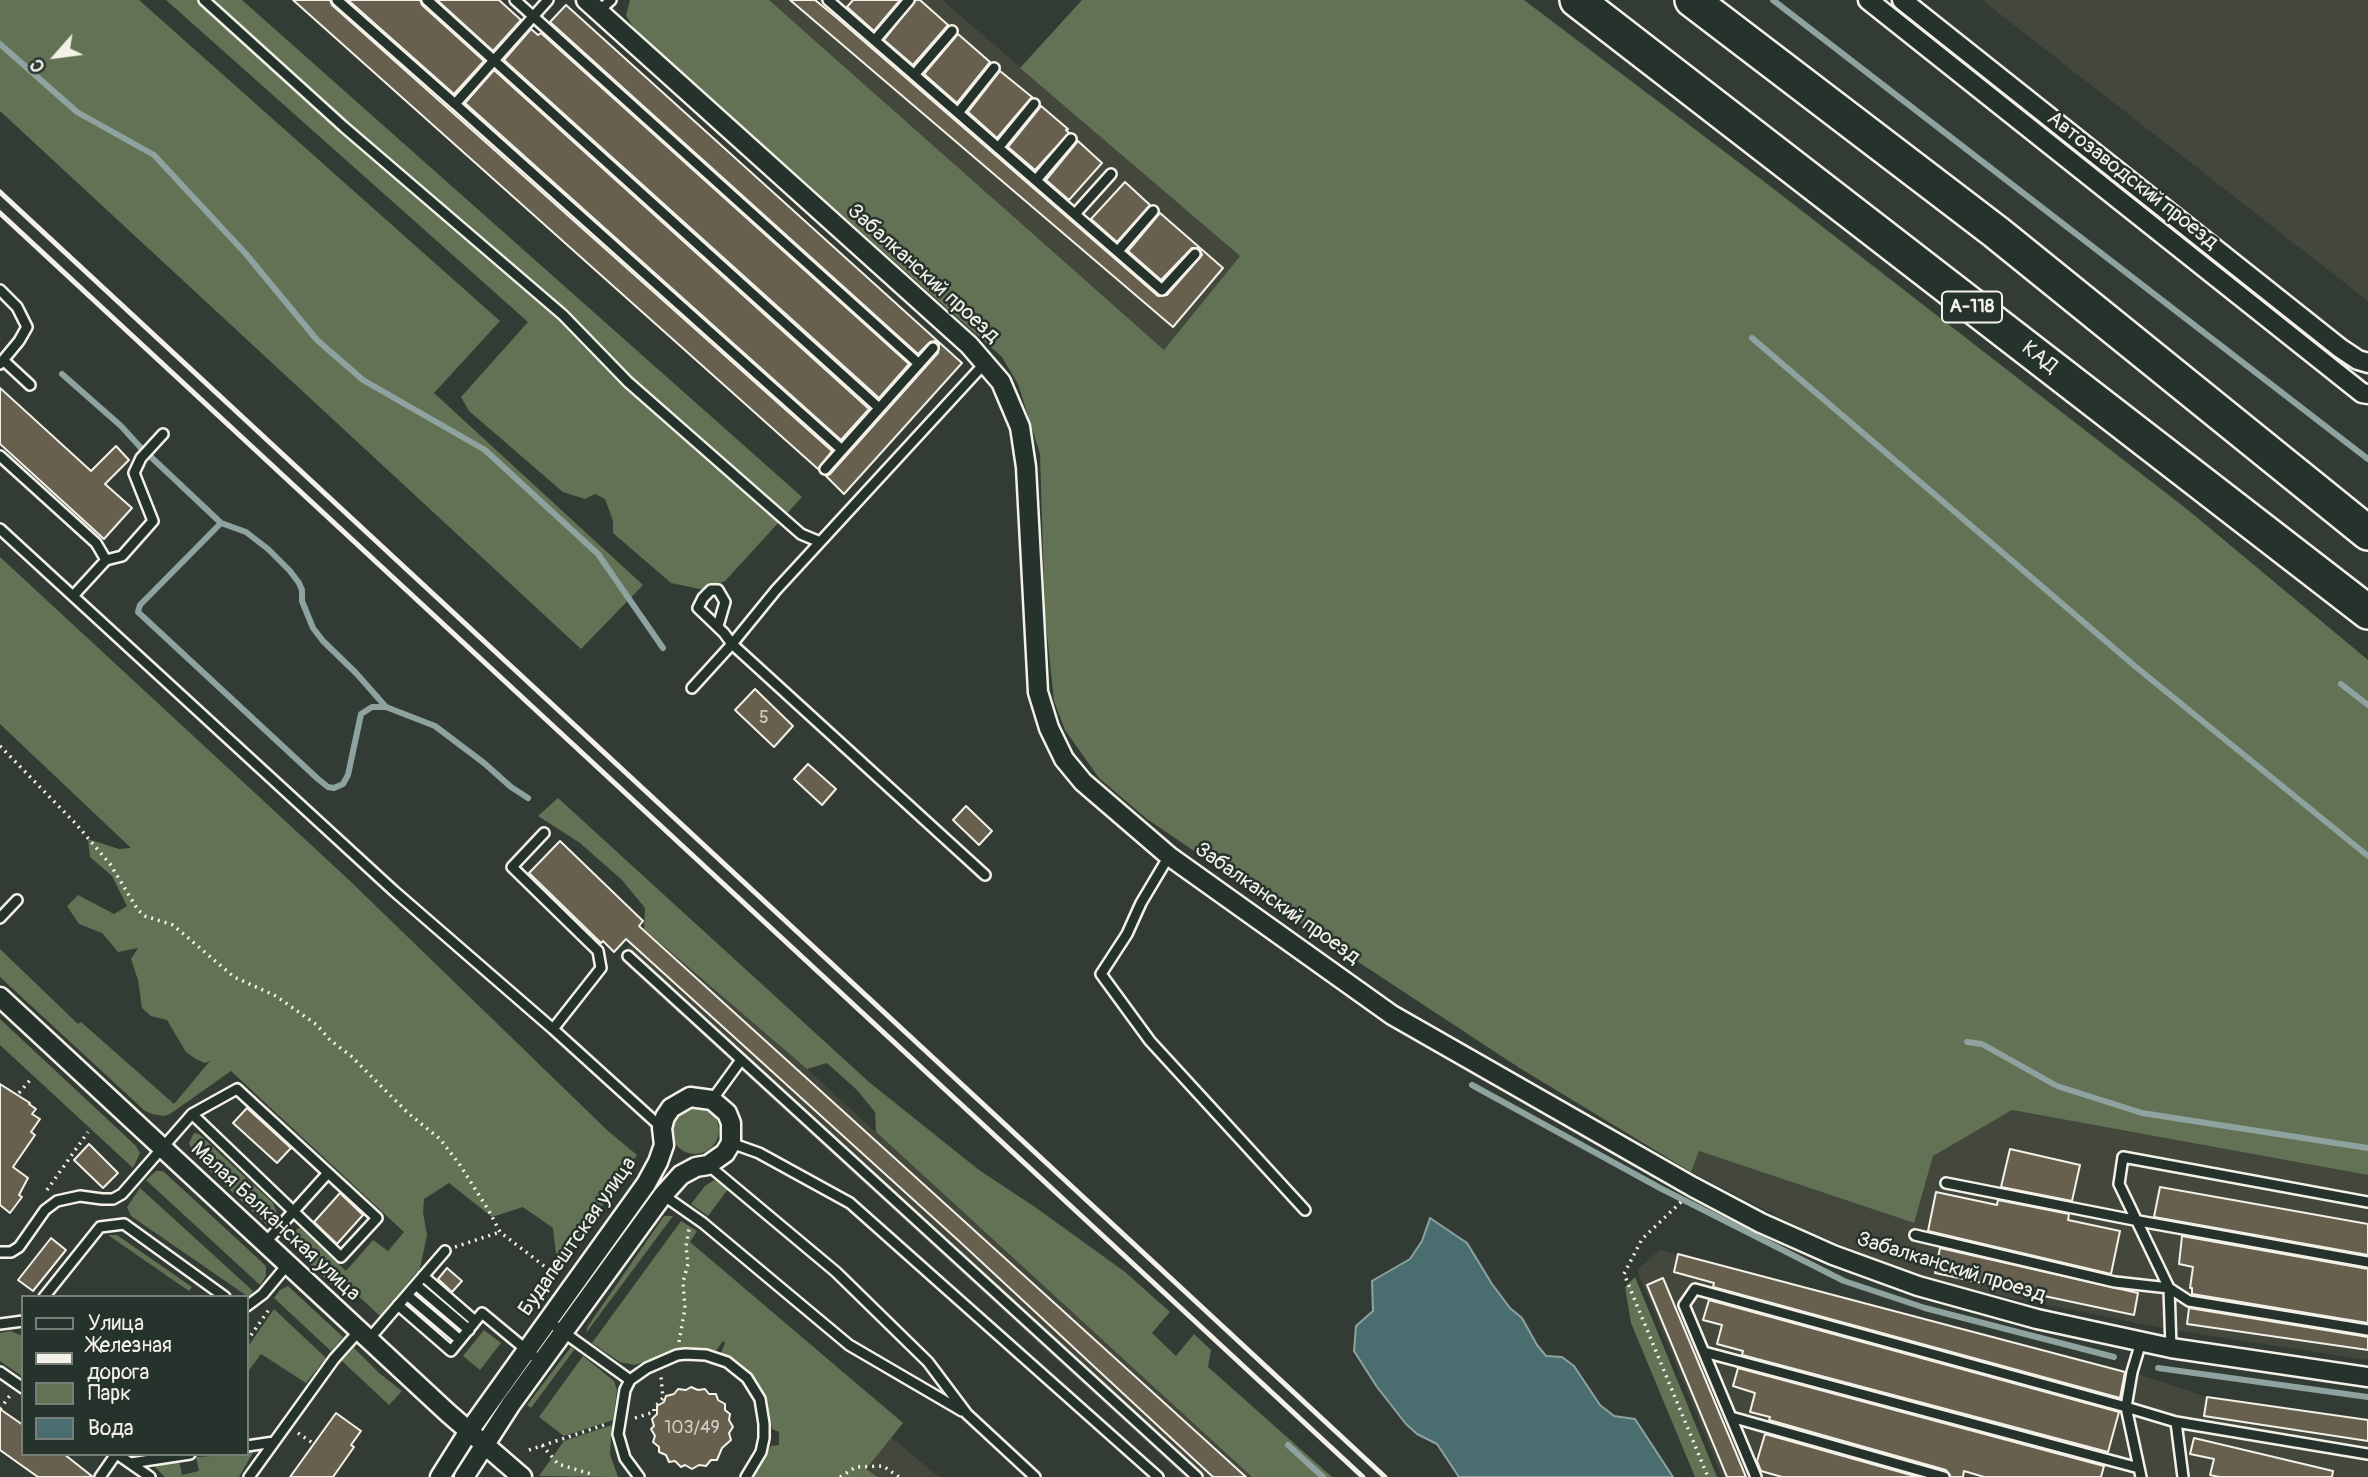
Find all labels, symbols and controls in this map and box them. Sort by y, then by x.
north arrow [21,21,91,91]
text: С [24,55,51,77]
street label: Автозаводский проезд [2041,106,2223,256]
street label: Забалканский проезд [842,199,1004,349]
road number: А-118 [1942,292,2002,322]
street label: КАД [2016,336,2062,380]
house number: 5 [759,707,769,729]
street label: Забалканский проезд [1189,837,1365,971]
street label: Малая Балканская улица [185,1137,365,1307]
street label: Будапештская улица [514,1153,642,1321]
street label: Забалканский проезд [1854,1227,2048,1309]
legend [21,1295,248,1456]
text: Улица [88,1310,144,1337]
text: Железная дорога [87,1332,172,1386]
text: Парк [88,1380,131,1407]
text: Вода [88,1415,134,1442]
house number: 103/49 [664,1417,720,1439]

